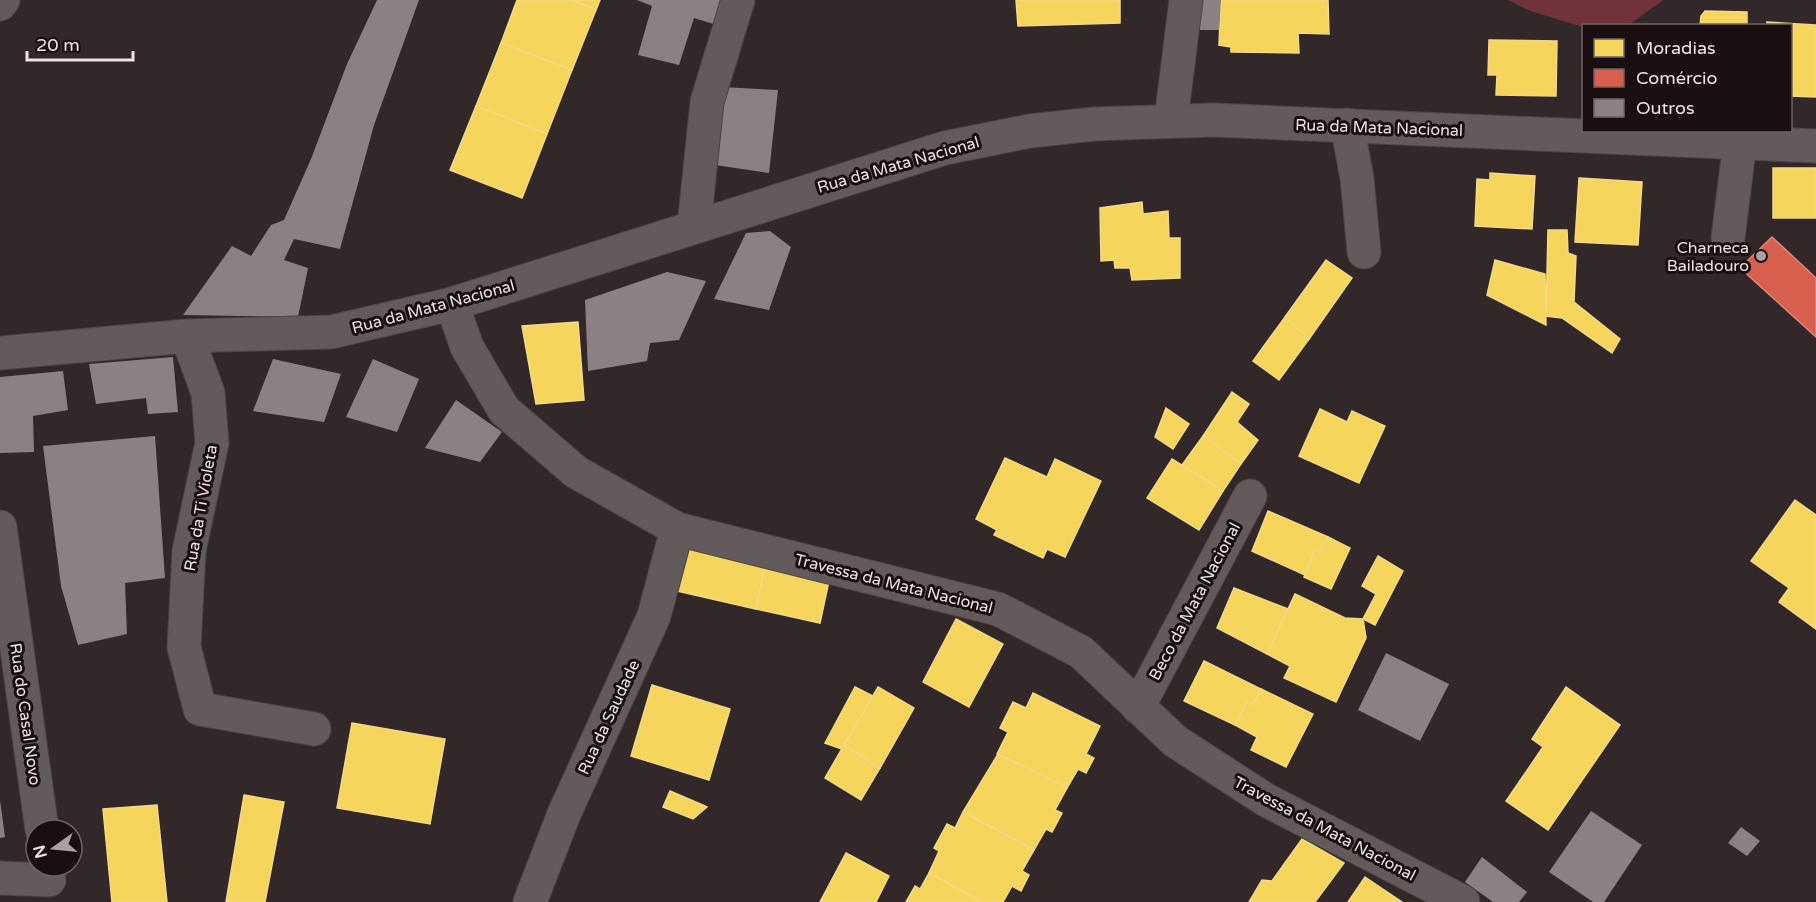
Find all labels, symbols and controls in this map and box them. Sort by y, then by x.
scale bar [27,24,134,62]
legend [1582,24,1792,132]
text: 20 m [36,34,80,56]
text: Moradias [1636,37,1716,59]
text: Comércio [1636,67,1718,89]
text: Outros [1636,97,1695,119]
street label: Rua da Mata Nacional [1295,115,1463,141]
street label: Rua da Mata Nacional [815,132,982,198]
place label: Charneca Bailadouro [1667,238,1749,276]
marker: Charneca Bailadouro [1754,249,1768,263]
street label: Rua da Mata Nacional [350,276,517,338]
street label: Rua da Ti Violeta [180,443,222,573]
street label: Beco da Mata Nacional [1145,519,1245,684]
street label: Travessa da Mata Nacional [793,550,995,618]
street label: Rua do Casal Novo [5,642,45,787]
street label: Rua da Saudade [574,657,644,778]
street label: Travessa da Mata Nacional [1230,772,1419,885]
north arrow [24,818,84,878]
text: N [29,843,52,860]

